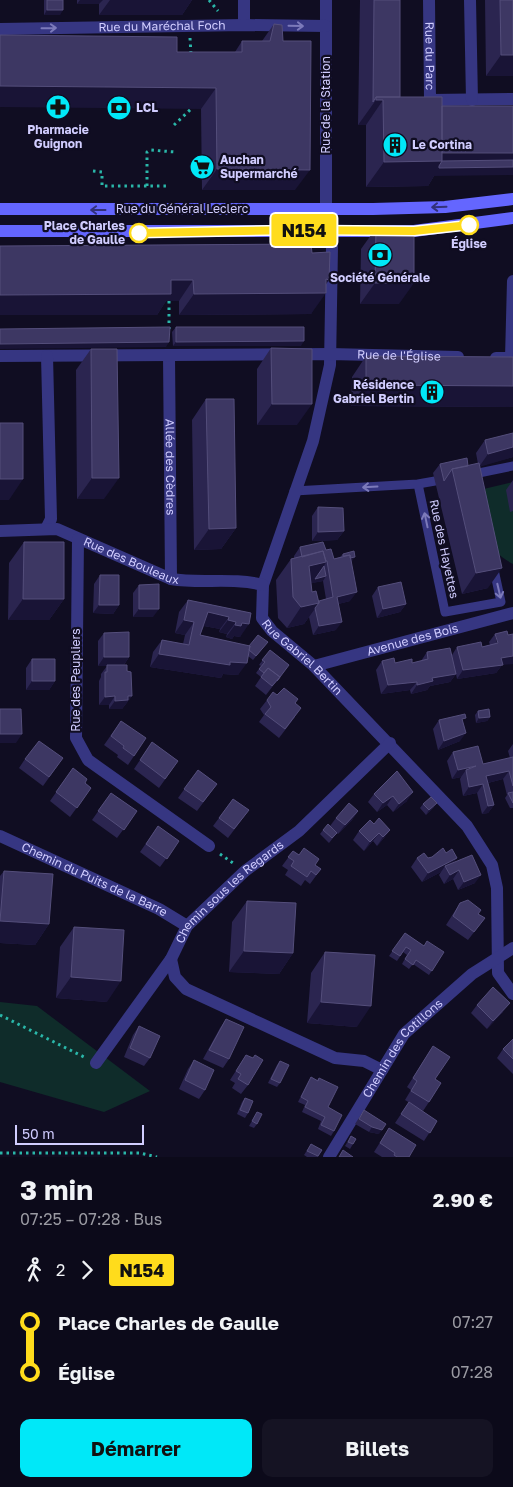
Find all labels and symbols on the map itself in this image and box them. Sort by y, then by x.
street label: Rue du Maréchal Foch [98,17,226,34]
one-way arrow [287,21,303,31]
street label: Rue du Parc [422,22,438,91]
one-way arrow [40,24,56,33]
street label: Rue de la Station [318,56,333,154]
pharmacy icon: Pharmacie Guignon [45,94,71,120]
bank icon: LCL [106,95,132,121]
place label: LCL [136,100,158,115]
place label: Pharmacie Guignon [27,122,89,151]
building icon: Le Cortina [382,132,408,158]
place label: Le Cortina [412,137,472,152]
place label: Auchan Supermarché [220,152,298,181]
supermarket icon: Auchan Supermarché [189,154,215,180]
street label: Rue du Général Leclerc [116,201,249,216]
one-way arrow [431,203,447,212]
one-way arrow [90,205,106,215]
line badge: N154 [269,214,339,246]
marker: Église [459,215,479,235]
place label: Place Charles de Gaulle [44,218,125,247]
marker: Place Charles de Gaulle [129,223,149,243]
place label: Église [451,236,487,251]
bank icon: Société Générale [367,242,393,268]
place label: Société Générale [330,270,430,285]
street label: Rue de l'Église [357,347,441,364]
place label: Résidence Gabriel Bertin [333,377,414,406]
building icon: Résidence Gabriel Bertin [419,379,445,405]
street label: Allée des Cèdres [163,419,178,515]
one-way arrow [362,482,378,491]
street label: Rue des Hayettes [427,498,462,600]
one-way arrow [420,513,430,529]
street label: Rue des Bouleaux [81,534,180,587]
one-way arrow [495,582,504,598]
street label: Rue Gabriel Bertin [259,616,346,698]
street label: Avenue des Bois [365,620,460,659]
street label: Rue des Peupliers [68,628,83,732]
street label: Chemin sous les Regards [172,837,287,945]
street label: Chemin du Puits de la Barre [19,839,171,919]
street label: Chemin des Cotillons [359,995,446,1100]
scale bar [15,1122,144,1145]

